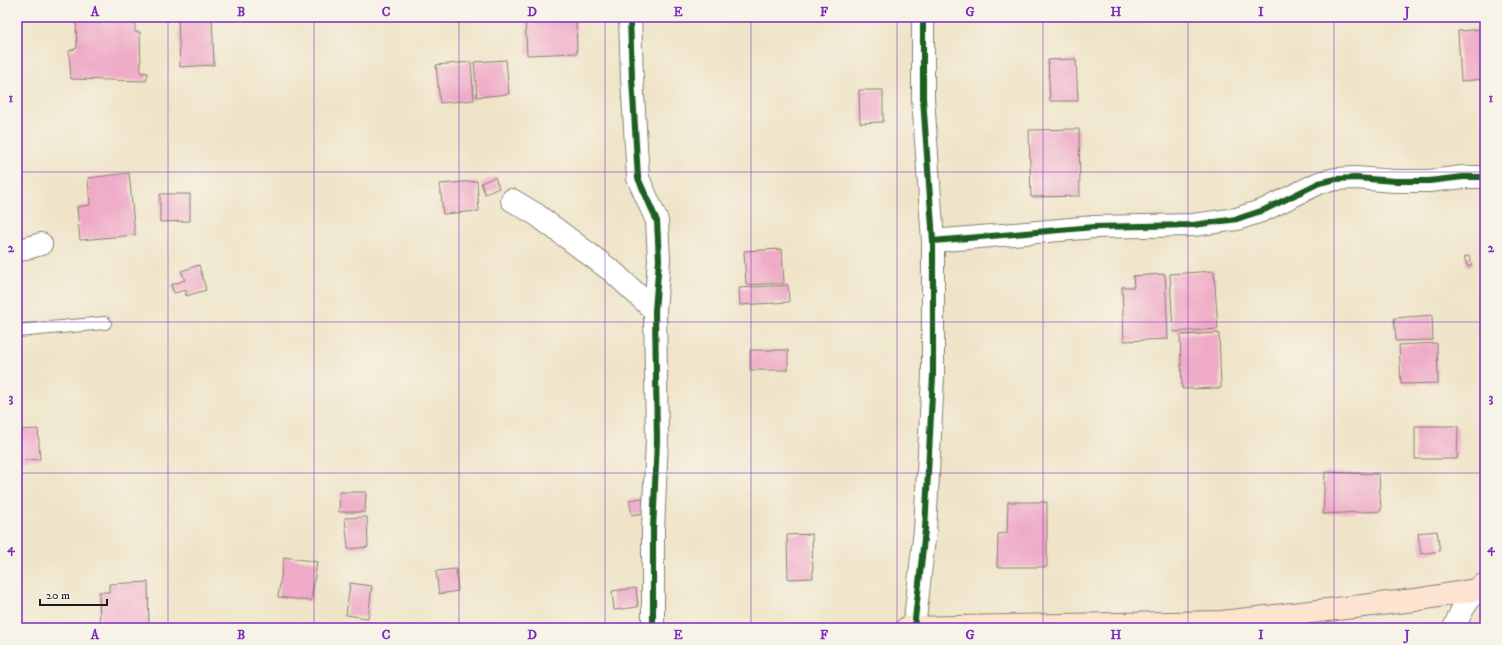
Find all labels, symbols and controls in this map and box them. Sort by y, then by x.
text: A [90,4,100,20]
text: B [237,4,245,20]
text: C [382,4,391,20]
text: D [527,4,537,20]
text: E [673,4,683,20]
text: F [820,4,829,20]
text: G [965,4,975,20]
text: H [1111,4,1122,20]
text: I [1258,4,1264,20]
text: J [1402,4,1410,21]
text: 1 [9,90,14,106]
text: 1 [1489,90,1494,106]
text: 2 [8,240,15,256]
text: 2 [1488,240,1495,256]
text: 3 [9,390,14,406]
text: 3 [1489,390,1494,406]
text: 4 [6,540,15,557]
text: 4 [1486,540,1495,557]
scale bar [40,581,107,607]
text: 20 m [46,588,70,603]
text: A [90,627,100,643]
text: B [237,627,245,643]
text: C [382,627,391,643]
text: D [527,627,537,643]
text: E [673,627,683,643]
text: F [820,627,829,643]
text: G [965,627,975,643]
text: H [1111,627,1122,643]
text: I [1258,627,1264,643]
text: J [1402,627,1410,644]

